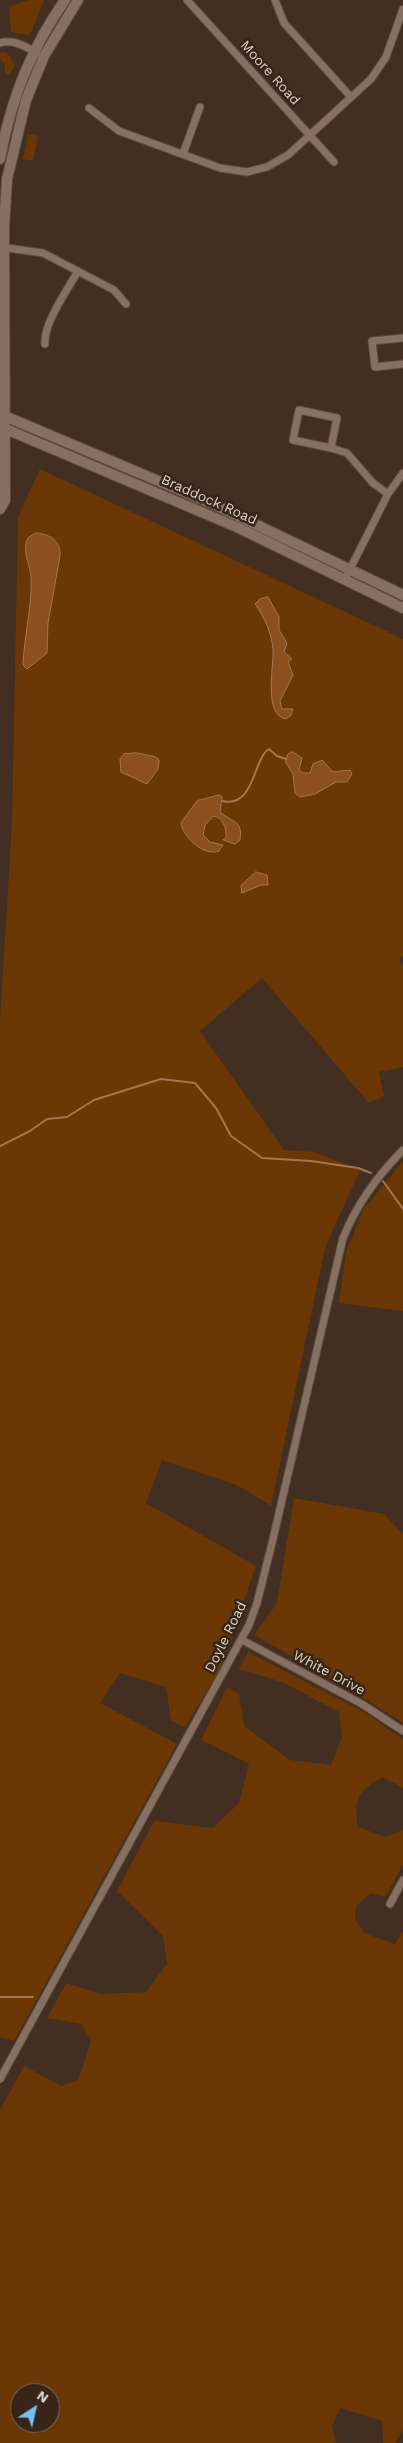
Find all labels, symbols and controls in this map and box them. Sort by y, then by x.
street label: Moore Road [237,37,303,109]
street label: Braddock Road [158,471,260,529]
street label: Doyle Road [202,1599,250,1675]
street label: White Drive [290,1647,368,1699]
north arrow [10,2383,60,2433]
text: N [34,2387,52,2406]

